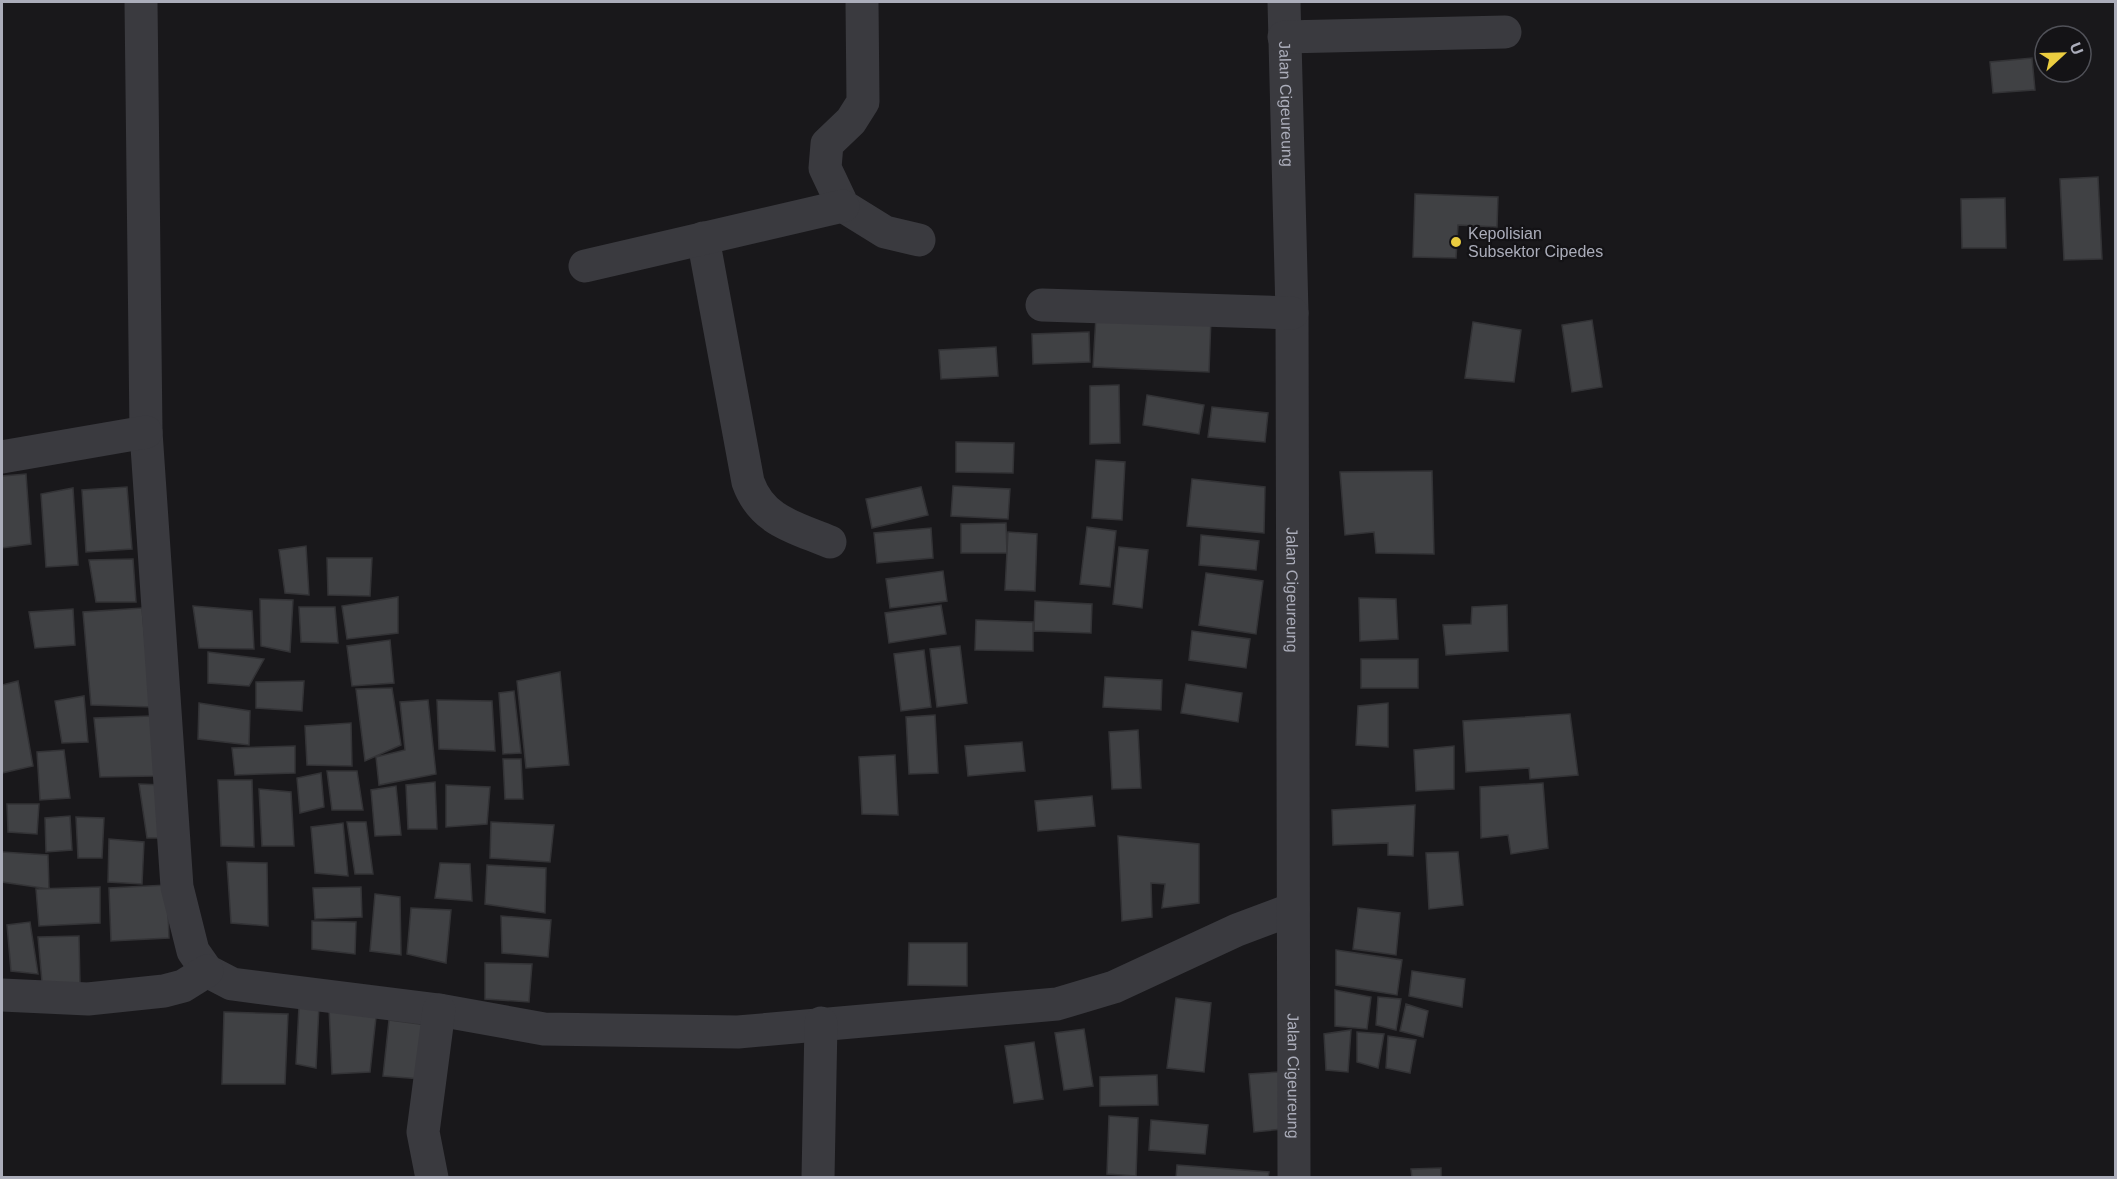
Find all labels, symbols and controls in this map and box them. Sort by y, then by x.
north arrow [2033,24,2093,84]
text: U [2066,40,2086,57]
street label: Jalan Cigeureung [1276,41,1296,167]
place label: Kepolisian Subsektor Cipedes [1468,225,1603,260]
marker: Kepolisian Subsektor Cipedes [1449,235,1463,249]
street label: Jalan Cigeureung [1283,527,1301,653]
street label: Jalan Cigeureung [1285,1013,1302,1139]

